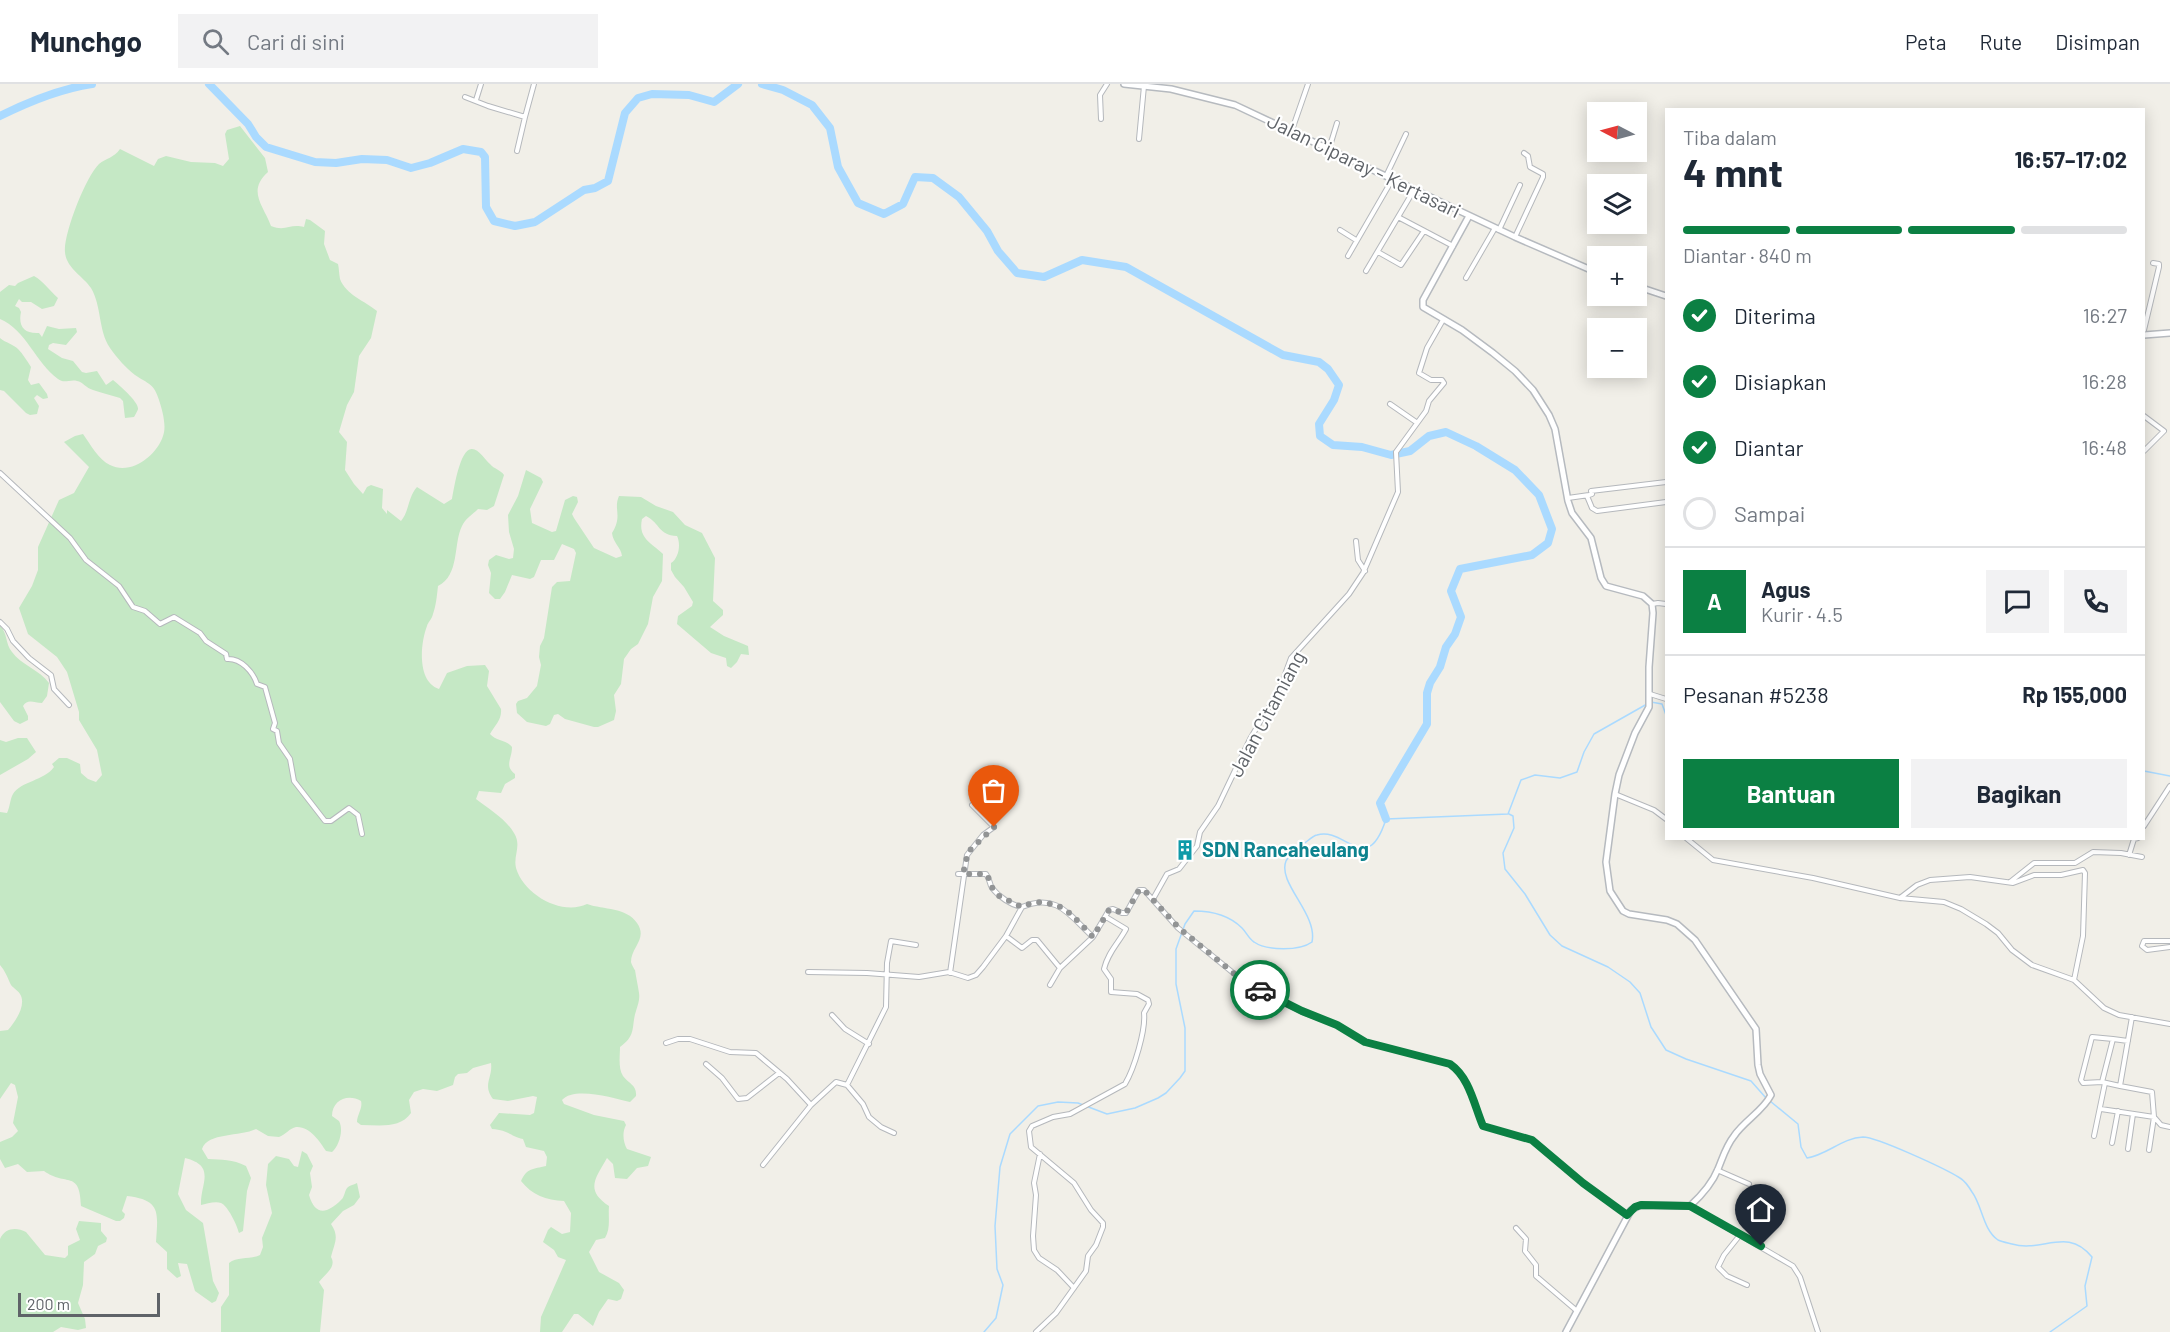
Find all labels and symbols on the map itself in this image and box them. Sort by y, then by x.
north arrow [1587,102,1647,162]
street label: Jalan Ciparay - Kertasari [1264,108,1465,222]
street label: Jalan Citamiang [1223,646,1309,781]
pin [968,765,1019,827]
place label: SDN Rancaheulang [1202,837,1369,861]
building icon: SDN Rancaheulang [1173,838,1197,862]
courier [1230,960,1290,1020]
pin [1735,1184,1786,1246]
scale bar [18,1290,160,1318]

